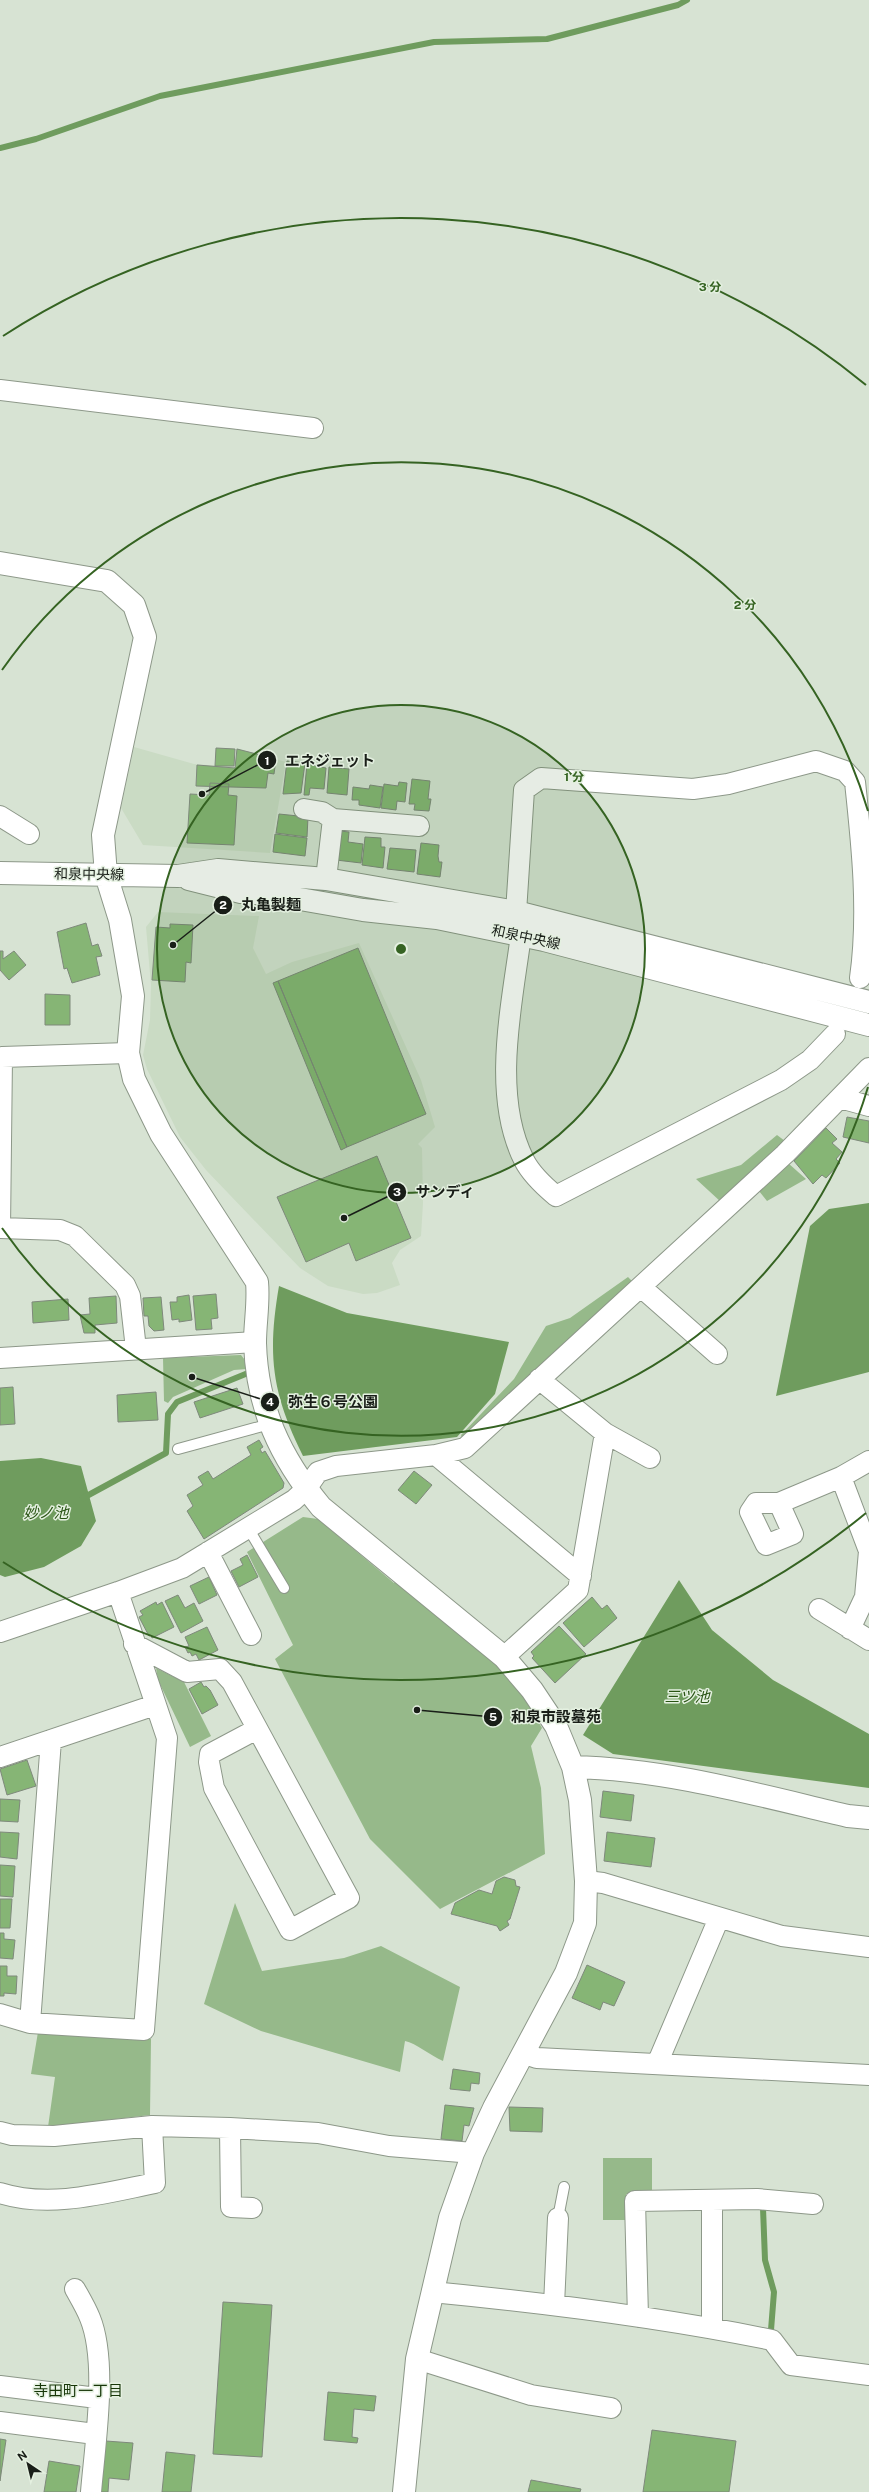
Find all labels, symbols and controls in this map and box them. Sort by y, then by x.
text: 3 分 [699,280,721,294]
text: 2 分 [734,598,756,612]
callout: エネジェット [257,747,383,774]
text: エネジェット [285,752,375,769]
text: 1 [264,754,270,768]
text: 1 分 [564,770,584,784]
street label: 和泉中央線 [54,865,124,883]
callout: 丸亀製麺 [213,891,309,918]
text: 丸亀製麺 [241,896,301,913]
text: 2 [219,898,227,912]
street label: 和泉中央線 [490,922,562,952]
centre of rings [394,942,408,956]
callout: サンディ [387,1178,483,1205]
text: サンディ [416,1183,474,1200]
text: 3 [393,1185,401,1199]
callout: 弥生６号公園 [260,1388,386,1415]
text: 弥生６号公園 [288,1393,378,1410]
text: 4 [266,1395,274,1409]
water label: 妙ノ池 [23,1504,70,1521]
water label: 三ツ池 [664,1688,711,1705]
callout: 和泉市設墓苑 [483,1704,609,1731]
text: 和泉市設墓苑 [511,1708,601,1725]
text: 5 [489,1710,497,1724]
district label: 寺田町一丁目 [33,2382,123,2399]
north arrow [8,2444,48,2484]
text: N [15,2448,29,2463]

